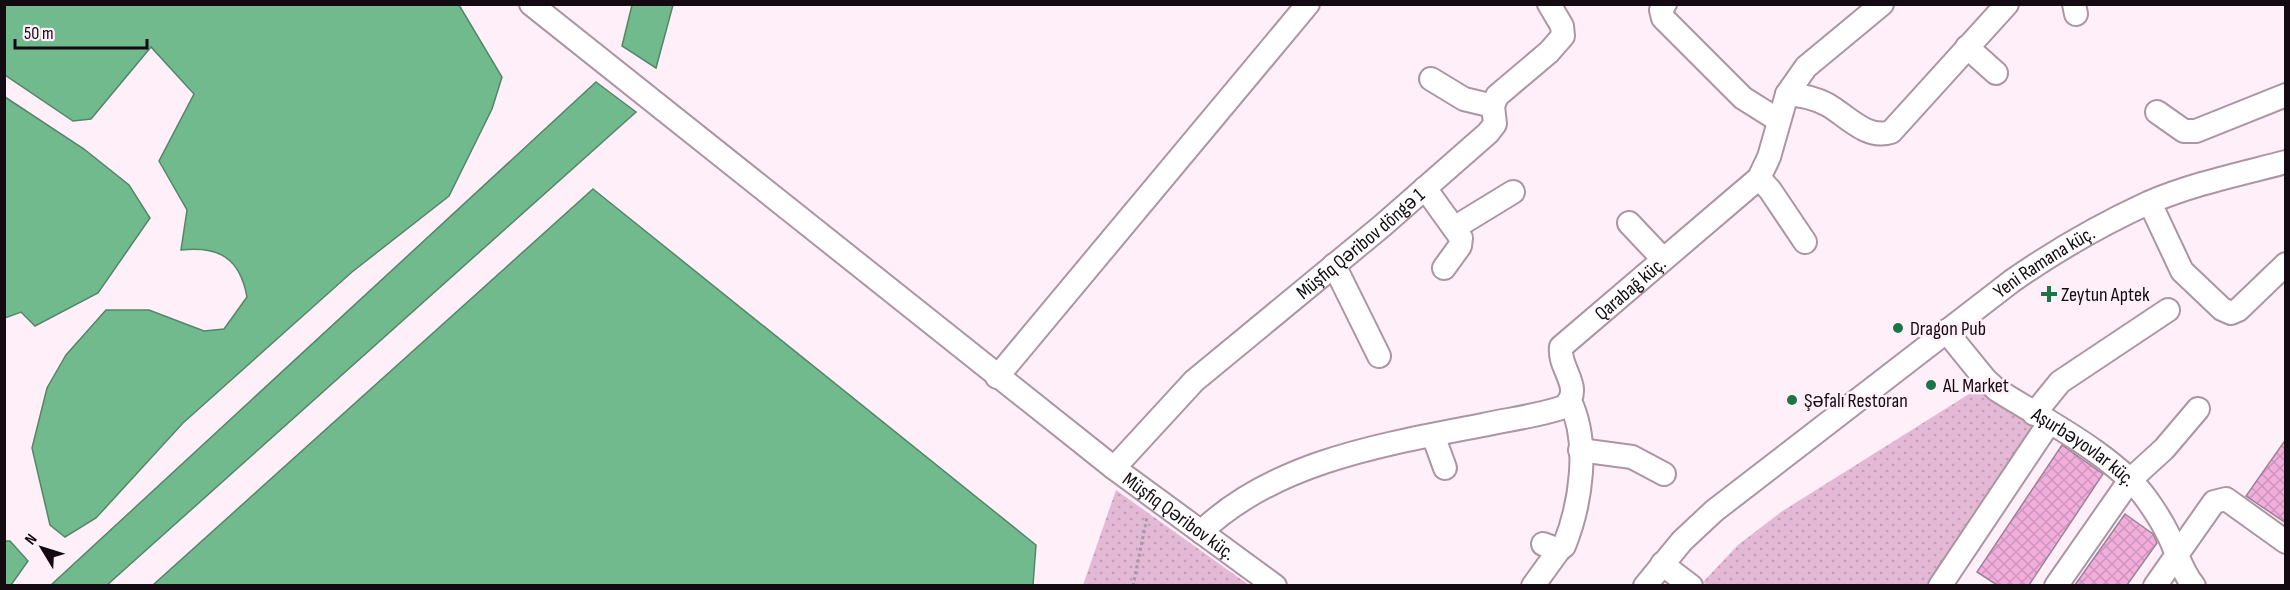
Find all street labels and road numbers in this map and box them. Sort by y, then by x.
street label: Müşfiq Qəribov döngə 1 [1292,183,1430,305]
street label: Yeni Ramana küç. [1989,221,2099,304]
street label: Qarabağ küç. [1590,252,1671,326]
street label: Aşurbəyovlar küç. [2026,402,2140,492]
street label: Müşfiq Qəribov küç. [1118,467,1240,566]

